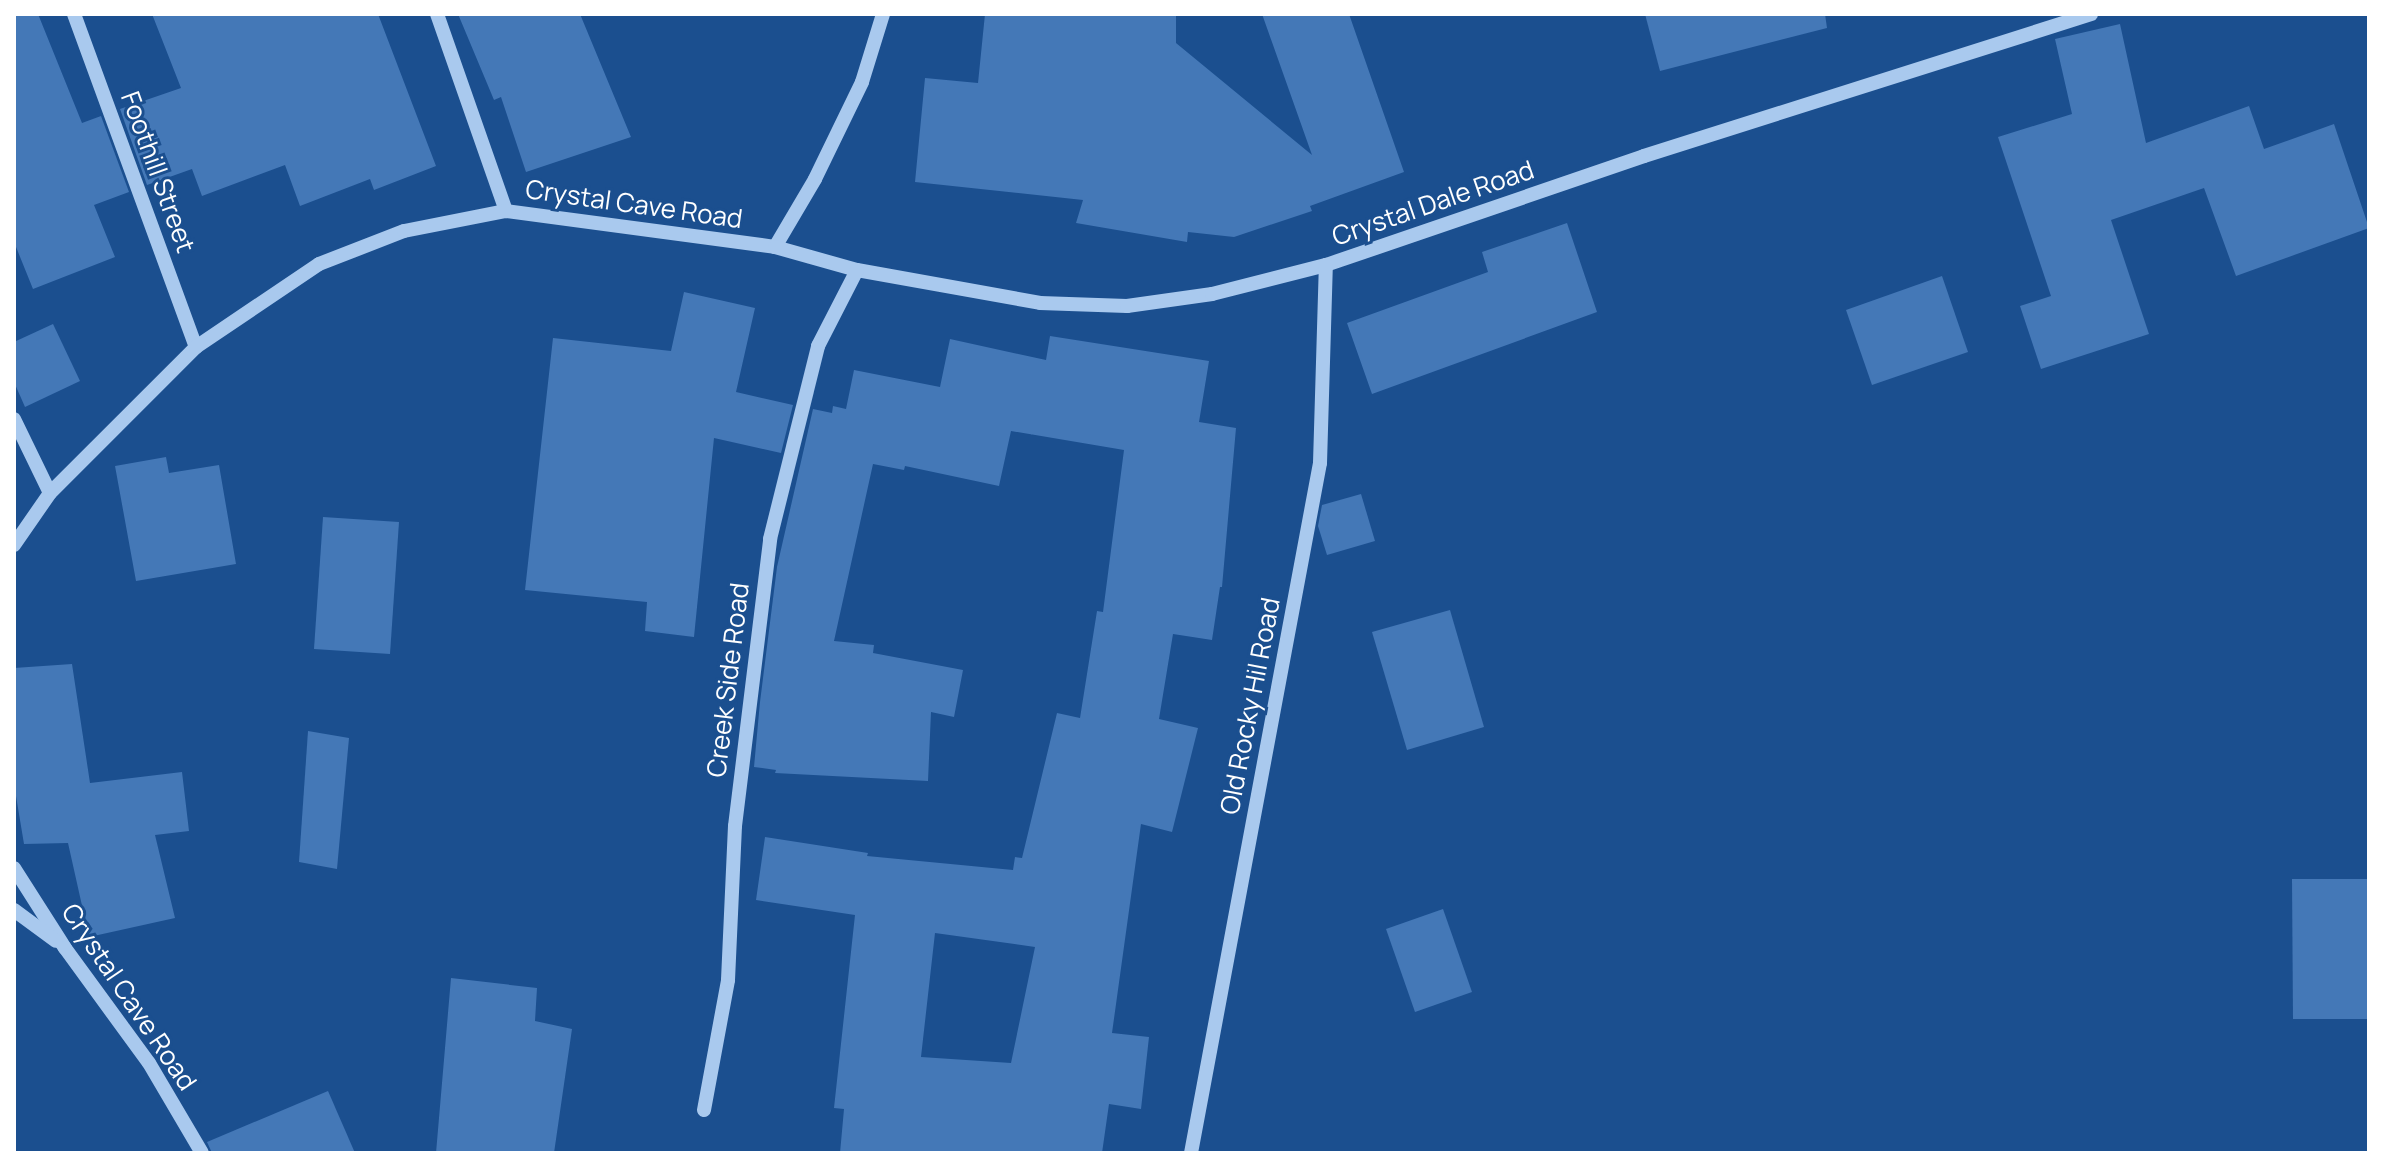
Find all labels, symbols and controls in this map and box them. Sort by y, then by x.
street label: Foothill Street [114,87,202,257]
street label: Crystal Dale Road [1328,154,1538,252]
street label: Crystal Cave Road [524,173,744,235]
street label: Creek Side Road [701,581,755,779]
street label: Old Rocky Hil Road [1214,595,1286,817]
street label: Crystal Cave Road [55,898,203,1096]

